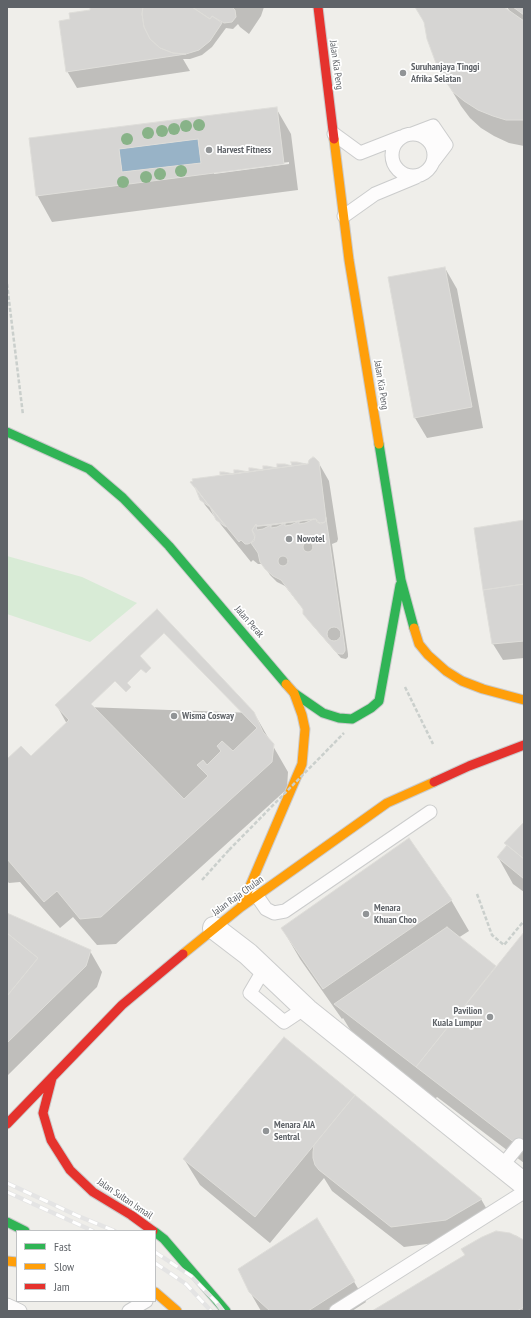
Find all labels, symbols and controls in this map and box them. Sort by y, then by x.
street label: Jalan Kia Peng [327,40,345,90]
place label: Suruhanjaya Tinggi Afrika Selatan [411,61,479,84]
marker: Suruhanjaya Tinggi Afrika Selatan [398,68,408,78]
place label: Harvest Fitness [217,144,271,156]
marker: Harvest Fitness [204,145,214,155]
street label: Jalan Kia Peng [371,360,391,410]
place label: Novotel [297,533,325,545]
marker: Novotel [284,534,294,544]
street label: Jalan Perak [232,604,266,640]
place label: Wisma Cosway [182,710,234,722]
marker: Wisma Cosway [169,711,179,721]
street label: Jalan Raja Chulan [210,873,266,919]
place label: Menara Khuan Choo [374,902,417,926]
marker: Menara Khuan Choo [361,909,371,919]
place label: Pavilion Kuala Lumpur [433,1005,482,1028]
marker: Pavilion Kuala Lumpur [485,1012,495,1022]
place label: Menara AIA Sentral [274,1119,315,1142]
marker: Menara AIA Sentral [261,1126,271,1136]
street label: Jalan Sultan Ismail [95,1176,155,1222]
legend [16,1230,156,1302]
text: Fast [54,1239,71,1254]
text: Slow [54,1259,74,1274]
text: Jam [54,1279,70,1294]

